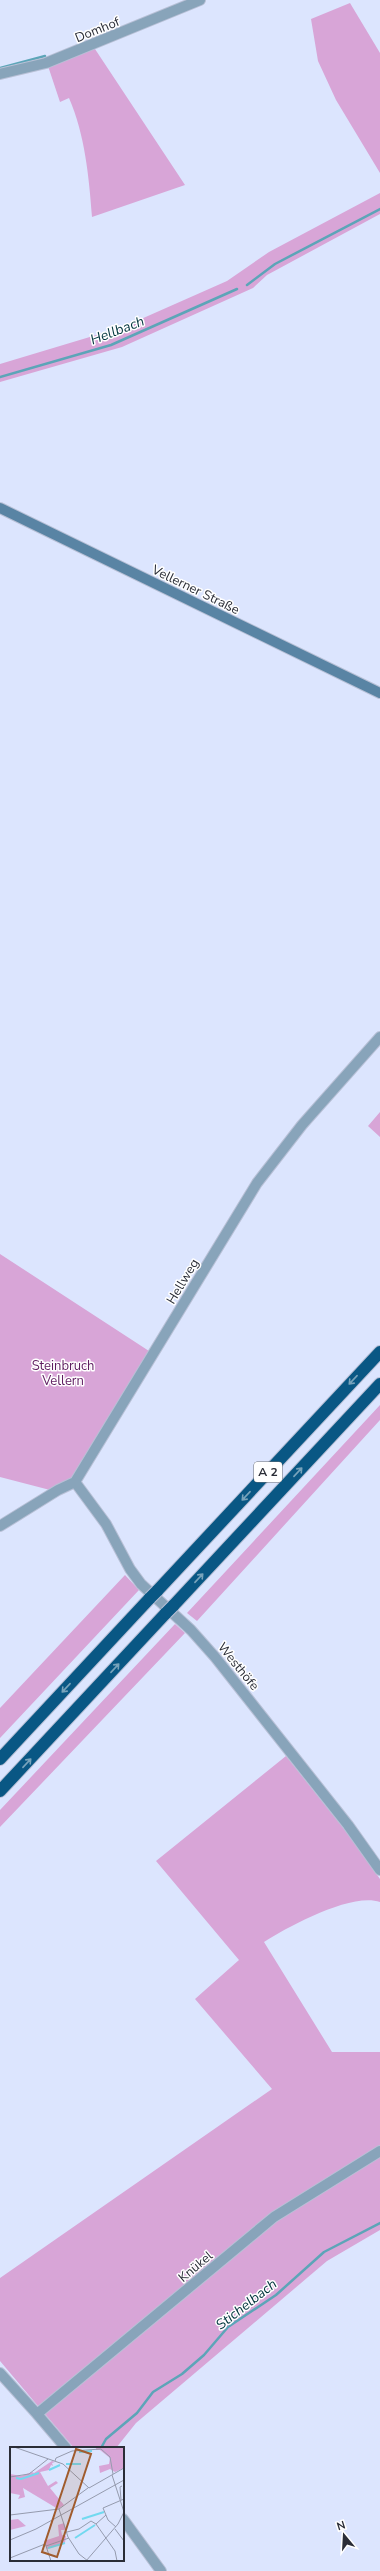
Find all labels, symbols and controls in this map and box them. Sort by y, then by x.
street label: Domhof [72,13,123,47]
water label: Hellbach [87,311,147,349]
street label: Vellerner Straße [148,560,243,619]
street label: Hellweg [162,1256,203,1307]
park label: Steinbruch Vellern [32,1357,94,1390]
one-way arrow [349,1375,358,1385]
road number: A 2 [254,1462,282,1482]
one-way arrow [293,1467,302,1477]
one-way arrow [241,1491,251,1501]
one-way arrow [195,1573,204,1583]
street label: Westhöfe [213,1639,263,1694]
one-way arrow [110,1663,120,1673]
one-way arrow [62,1683,71,1693]
one-way arrow [22,1758,31,1768]
street label: Knükel [175,2247,217,2286]
water label: Stichelbach [212,2274,281,2334]
inset map [10,2447,124,2561]
north arrow [324,2515,364,2555]
text: N [335,2518,347,2534]

